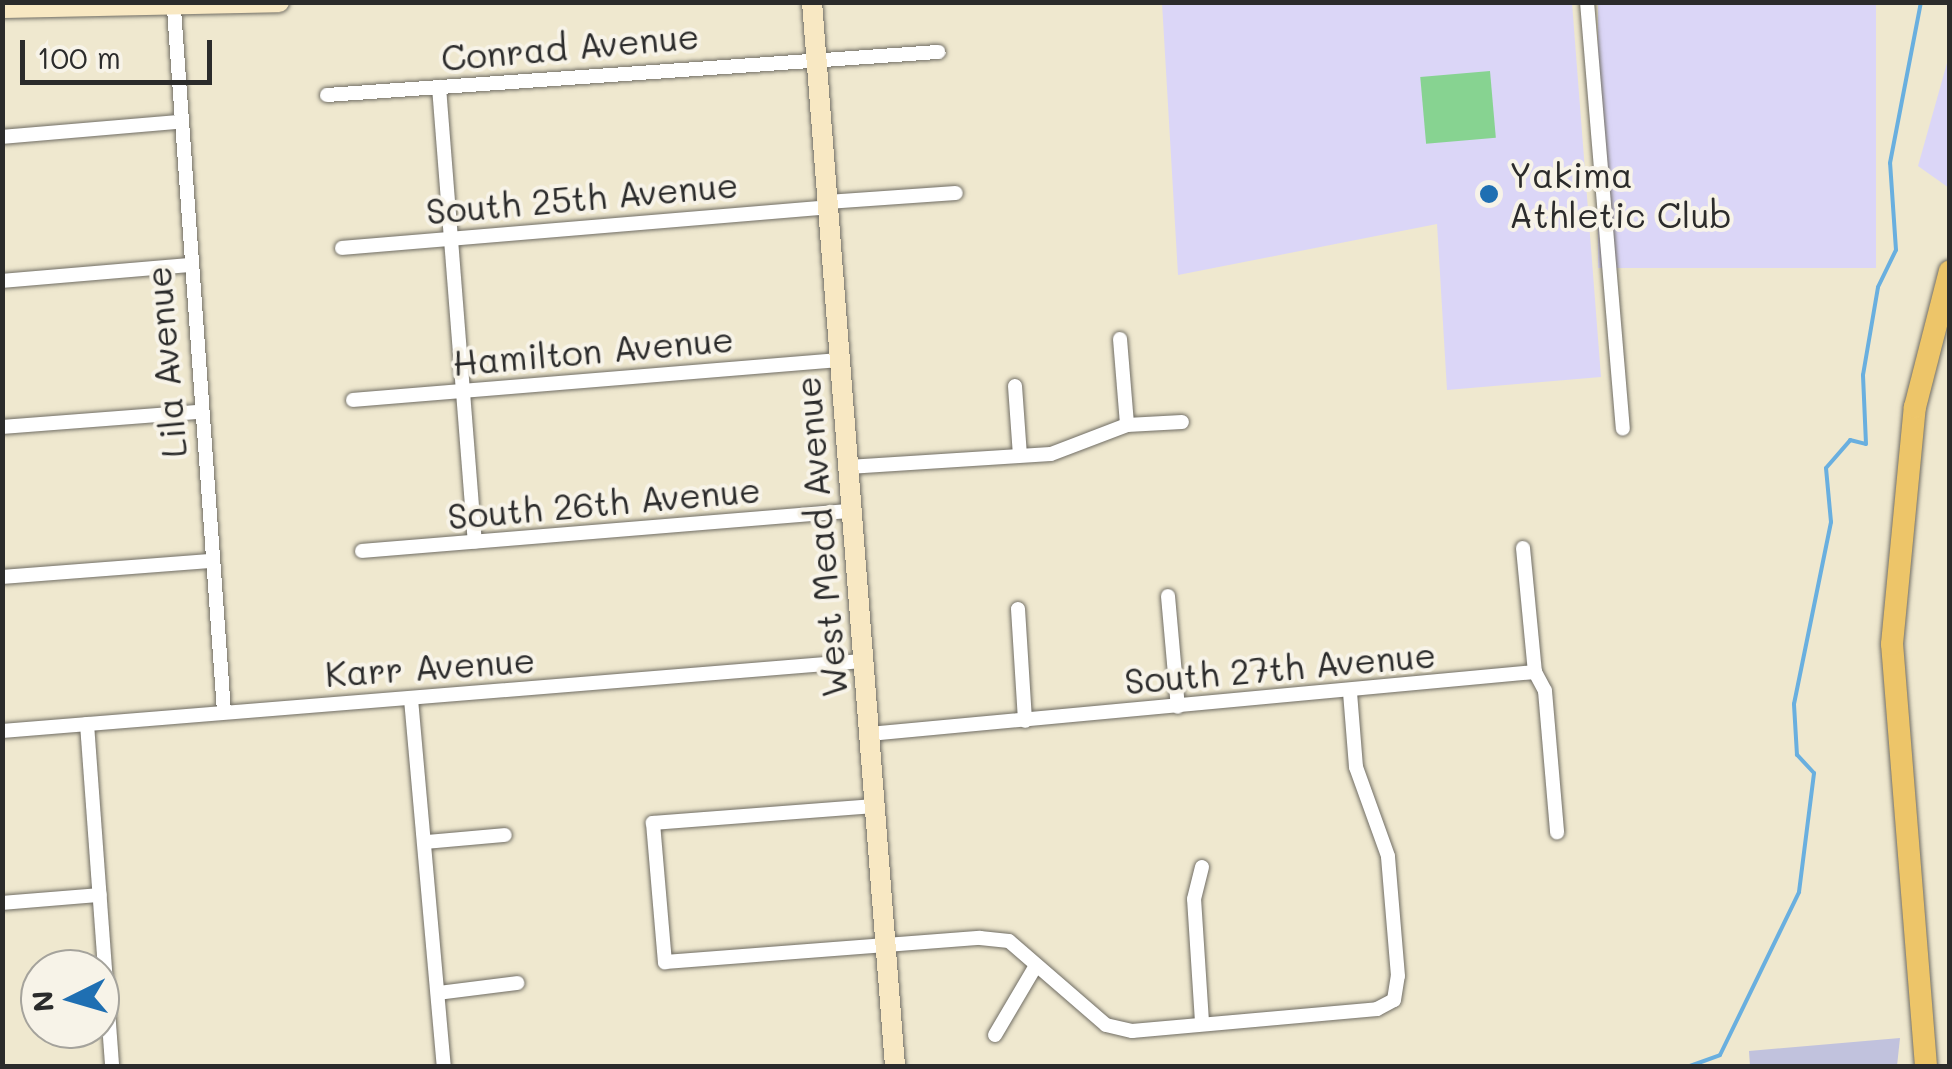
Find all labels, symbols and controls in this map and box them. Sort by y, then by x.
street label: Conrad Avenue [439,14,701,78]
scale bar [25,20,218,82]
text: 100 m [37,37,121,77]
place label: Yakima Athletic Club [1509,153,1732,235]
street label: South 25th Avenue [424,162,740,232]
marker: Yakima Athletic Club [1478,183,1500,205]
street label: Lila Avenue [136,265,194,459]
street label: Hamilton Avenue [451,317,735,383]
street label: West Mead Avenue [785,375,855,699]
street label: South 26th Avenue [446,467,762,537]
street label: South 27th Avenue [1123,632,1437,702]
street label: Karr Avenue [324,638,536,694]
north arrow [20,949,120,1049]
text: N [23,989,61,1014]

